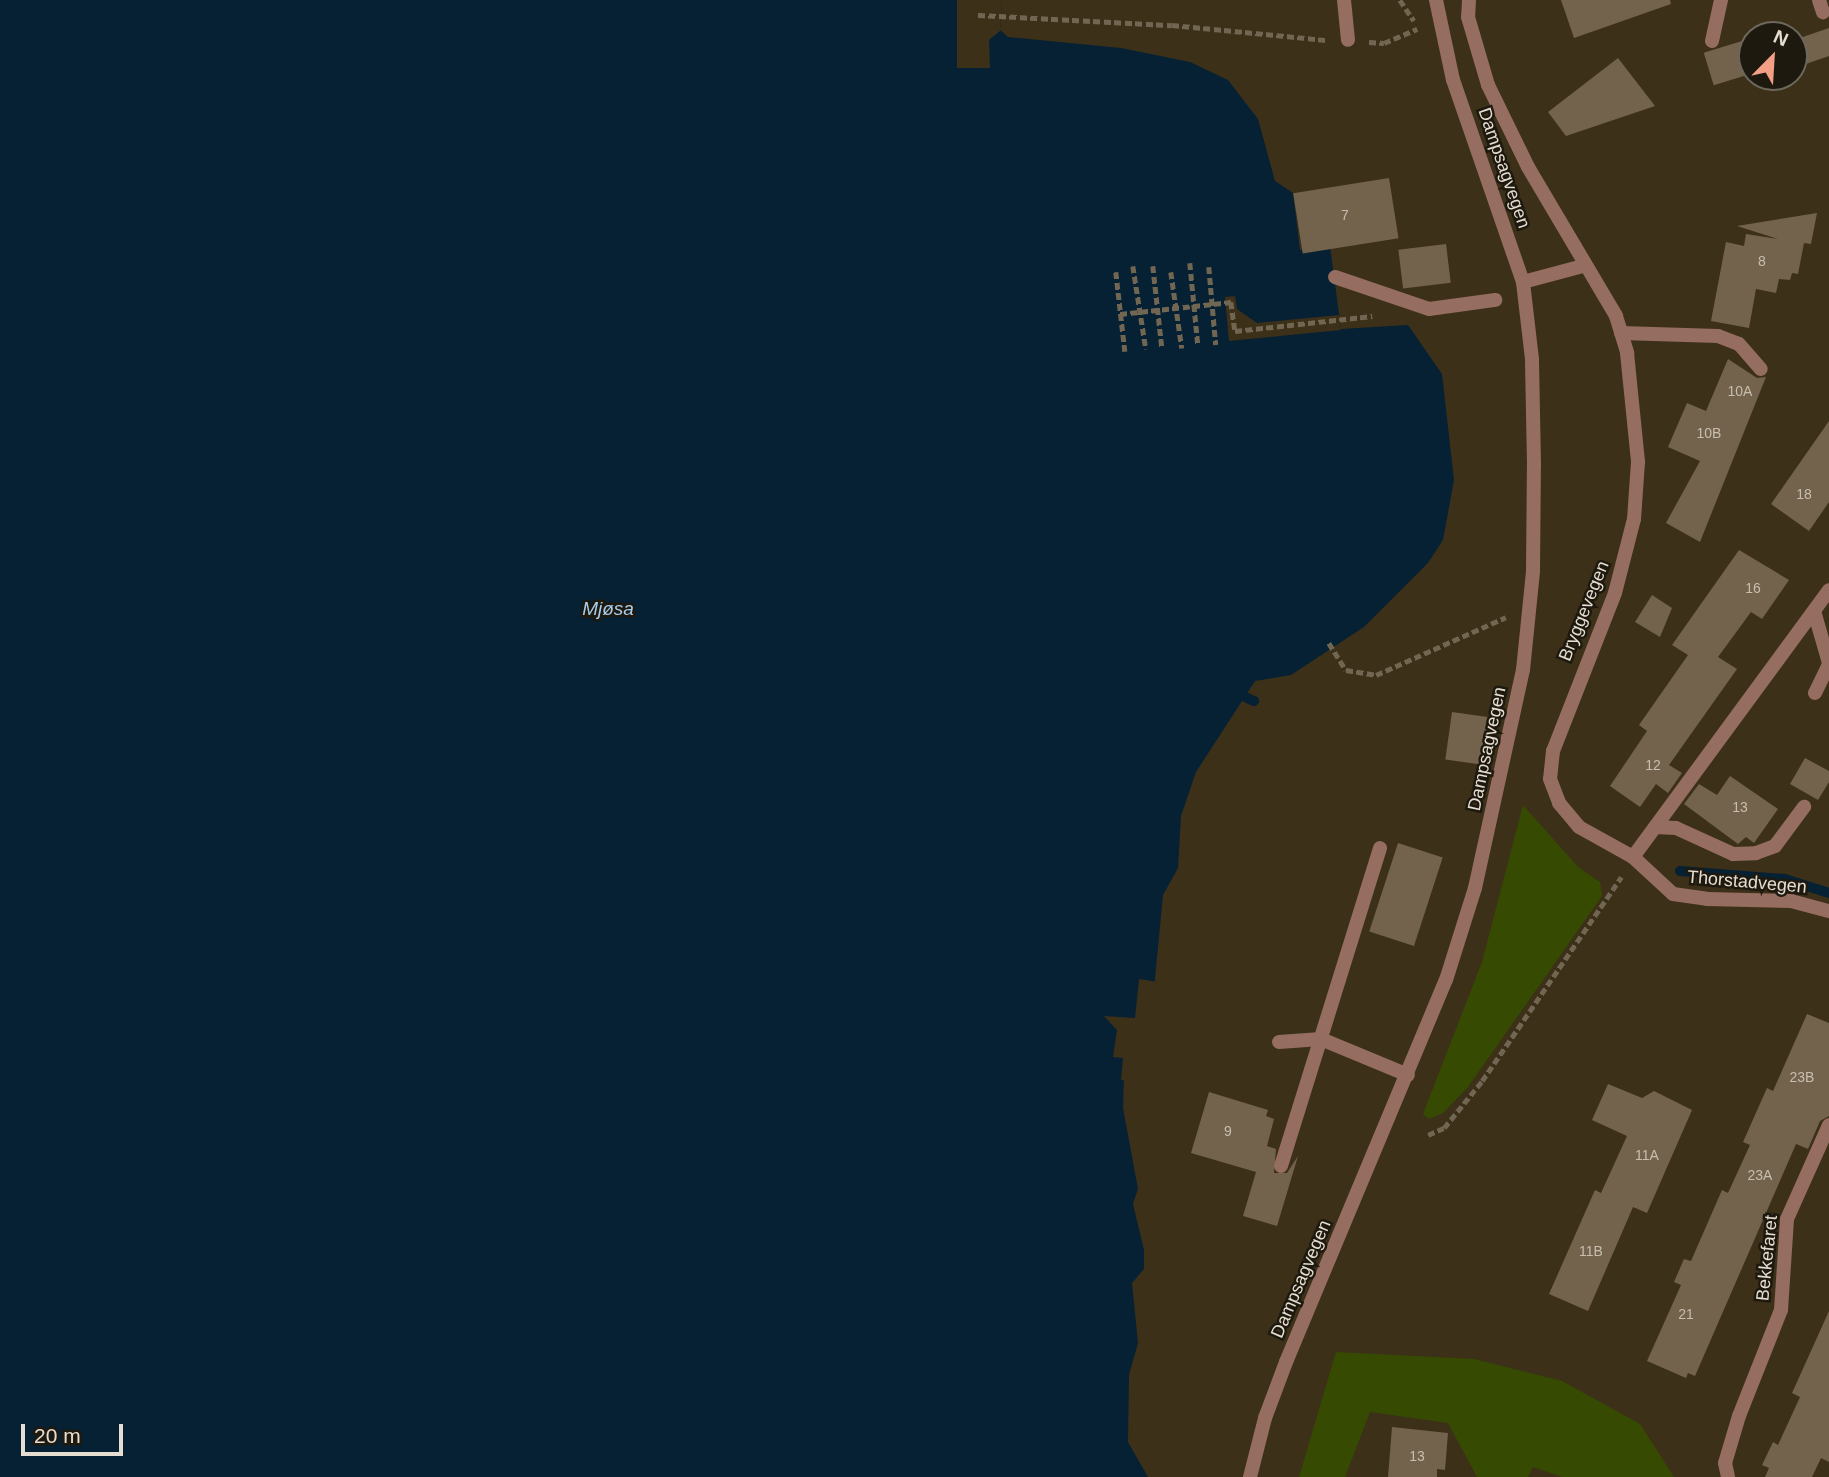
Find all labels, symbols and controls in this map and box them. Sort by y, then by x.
north arrow [1738,21,1808,91]
text: N [1770,26,1791,51]
street label: Dampsagvegen [1473,105,1535,231]
house number: 7 [1341,207,1349,223]
house number: 8 [1758,253,1766,269]
house number: 10A [1728,383,1752,399]
house number: 10B [1697,425,1721,441]
house number: 18 [1796,486,1812,502]
street label: Bryggevegen [1554,558,1614,664]
house number: 16 [1745,580,1761,596]
water label: Mjøsa [582,598,634,620]
street label: Dampsagvegen [1463,685,1511,813]
house number: 12 [1645,757,1661,773]
house number: 13 [1732,799,1748,815]
street label: Thorstadvegen [1686,866,1808,898]
house number: 23B [1790,1069,1814,1085]
house number: 9 [1224,1123,1232,1139]
house number: 11A [1635,1147,1659,1163]
house number: 23A [1748,1167,1772,1183]
street label: Bekkefaret [1752,1214,1782,1302]
street label: Dampsagvegen [1266,1217,1336,1341]
house number: 11B [1579,1243,1603,1259]
house number: 21 [1678,1306,1694,1322]
scale bar [24,1410,126,1454]
text: 20 m [34,1424,81,1447]
house number: 13 [1409,1448,1425,1464]

